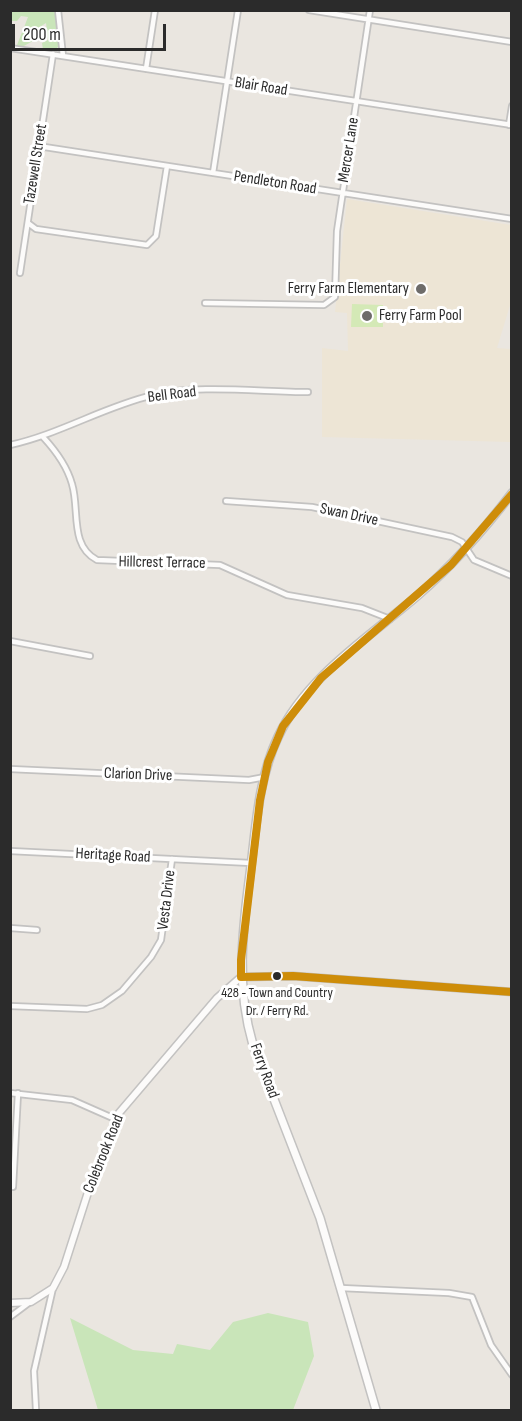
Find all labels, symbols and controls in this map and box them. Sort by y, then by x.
scale bar [15,12,170,50]
text: 200 m [23,24,61,45]
street label: Blair Road [233,73,289,101]
street label: Mercer Lane [334,116,364,184]
street label: Tazewell Street [20,122,52,206]
street label: Pendleton Road [232,167,318,199]
place label: Ferry Farm Elementary [288,279,409,299]
marker: Ferry Farm Elementary [414,282,428,296]
place label: Ferry Farm Pool [379,306,462,326]
marker: Ferry Farm Pool [360,309,374,323]
street label: Bell Road [147,383,197,407]
street label: Swan Drive [318,499,380,531]
street label: Hillcrest Terrace [118,553,206,573]
street label: Clarion Drive [103,764,173,786]
street label: Heritage Road [75,844,151,868]
street label: Vesta Drive [154,869,180,931]
marker: 428 - Town and Country Dr. / Ferry Rd. [271,970,283,982]
place label: 428 - Town and Country Dr. / Ferry Rd. [221,985,333,1018]
street label: Ferry Road [245,1041,283,1101]
street label: Colebrook Road [80,1112,128,1196]

